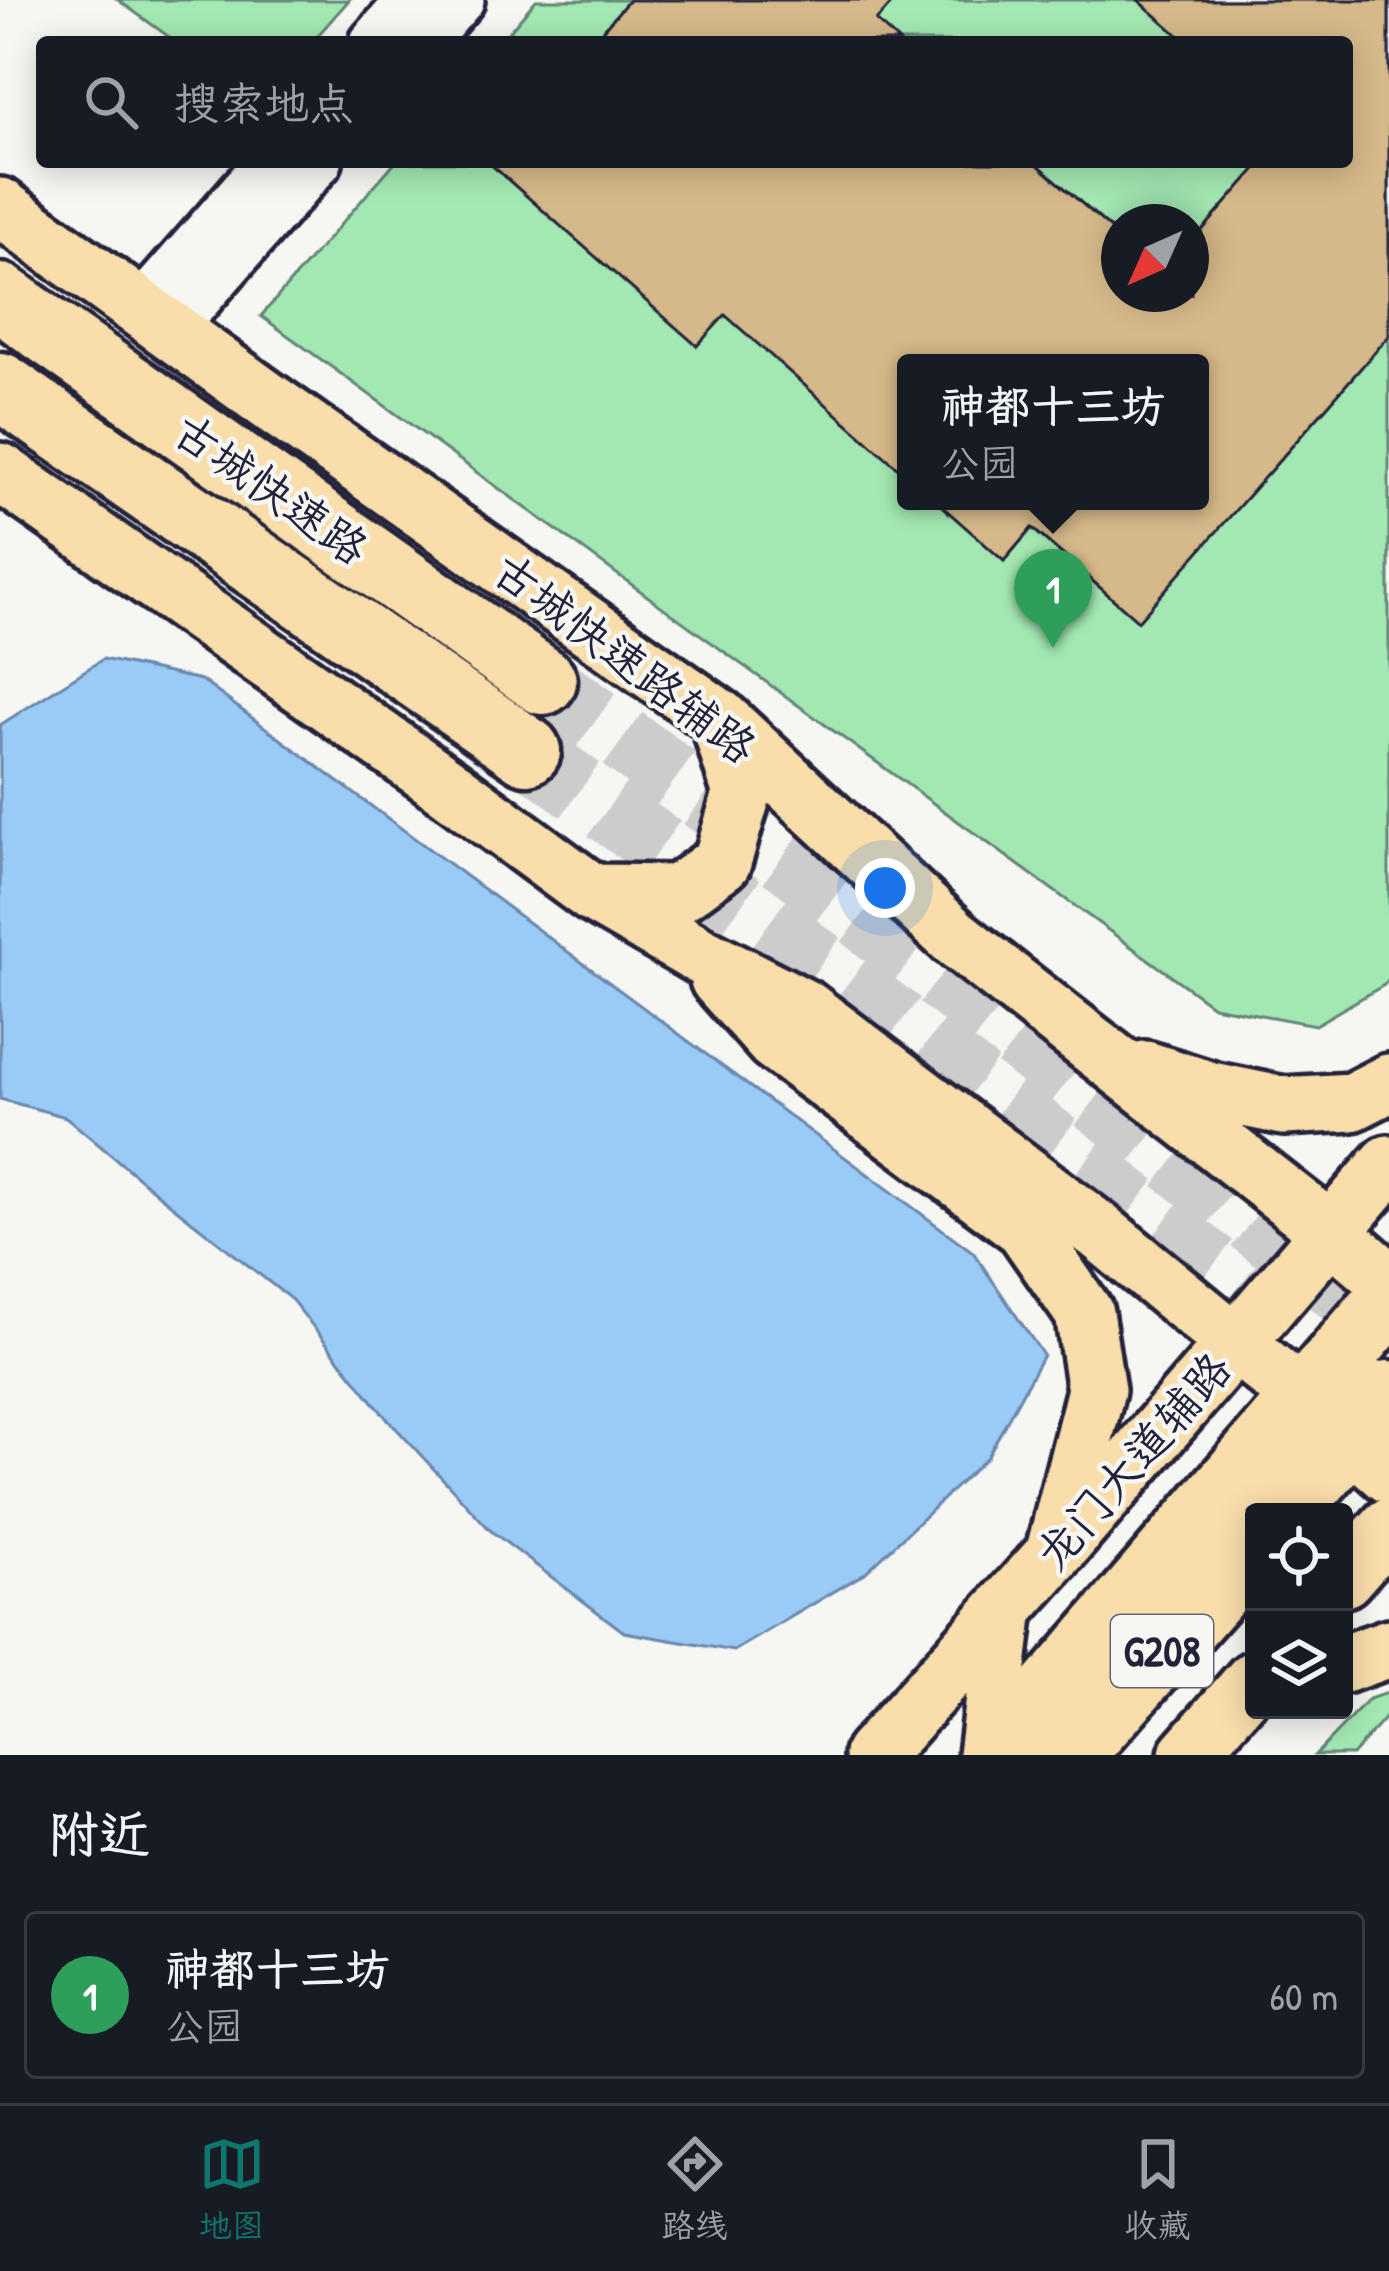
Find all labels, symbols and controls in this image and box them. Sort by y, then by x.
search box [36,36,1353,168]
icon: search [78,69,144,135]
text: 搜索地点 [174,72,354,133]
north arrow [1101,204,1209,312]
popup [897,354,1209,510]
text: 神都十三坊 [940,375,1166,436]
street label: 古城快速路 [162,399,381,578]
text: 公园 [940,436,1019,489]
street label: 古城快速路辅路 [481,538,769,777]
pin: 1 [1014,549,1092,648]
your location [855,858,915,918]
street label: 龙门大道辅路 [1021,1339,1244,1583]
map controls [1245,1503,1353,1719]
button: locate [1245,1503,1353,1611]
button: layers [1245,1611,1353,1719]
road number: G208 [1111,1615,1213,1687]
text: 附近 [48,1799,150,1868]
text: 神都十三坊 [165,1938,390,1999]
text: 1 [83,1969,97,2022]
text: 60 m [1269,1969,1338,2022]
text: 公园 [165,1999,243,2052]
tab: 地图 [199,2131,265,2247]
tab: 路线 [662,2131,728,2247]
tab: 收藏 [1125,2131,1191,2247]

